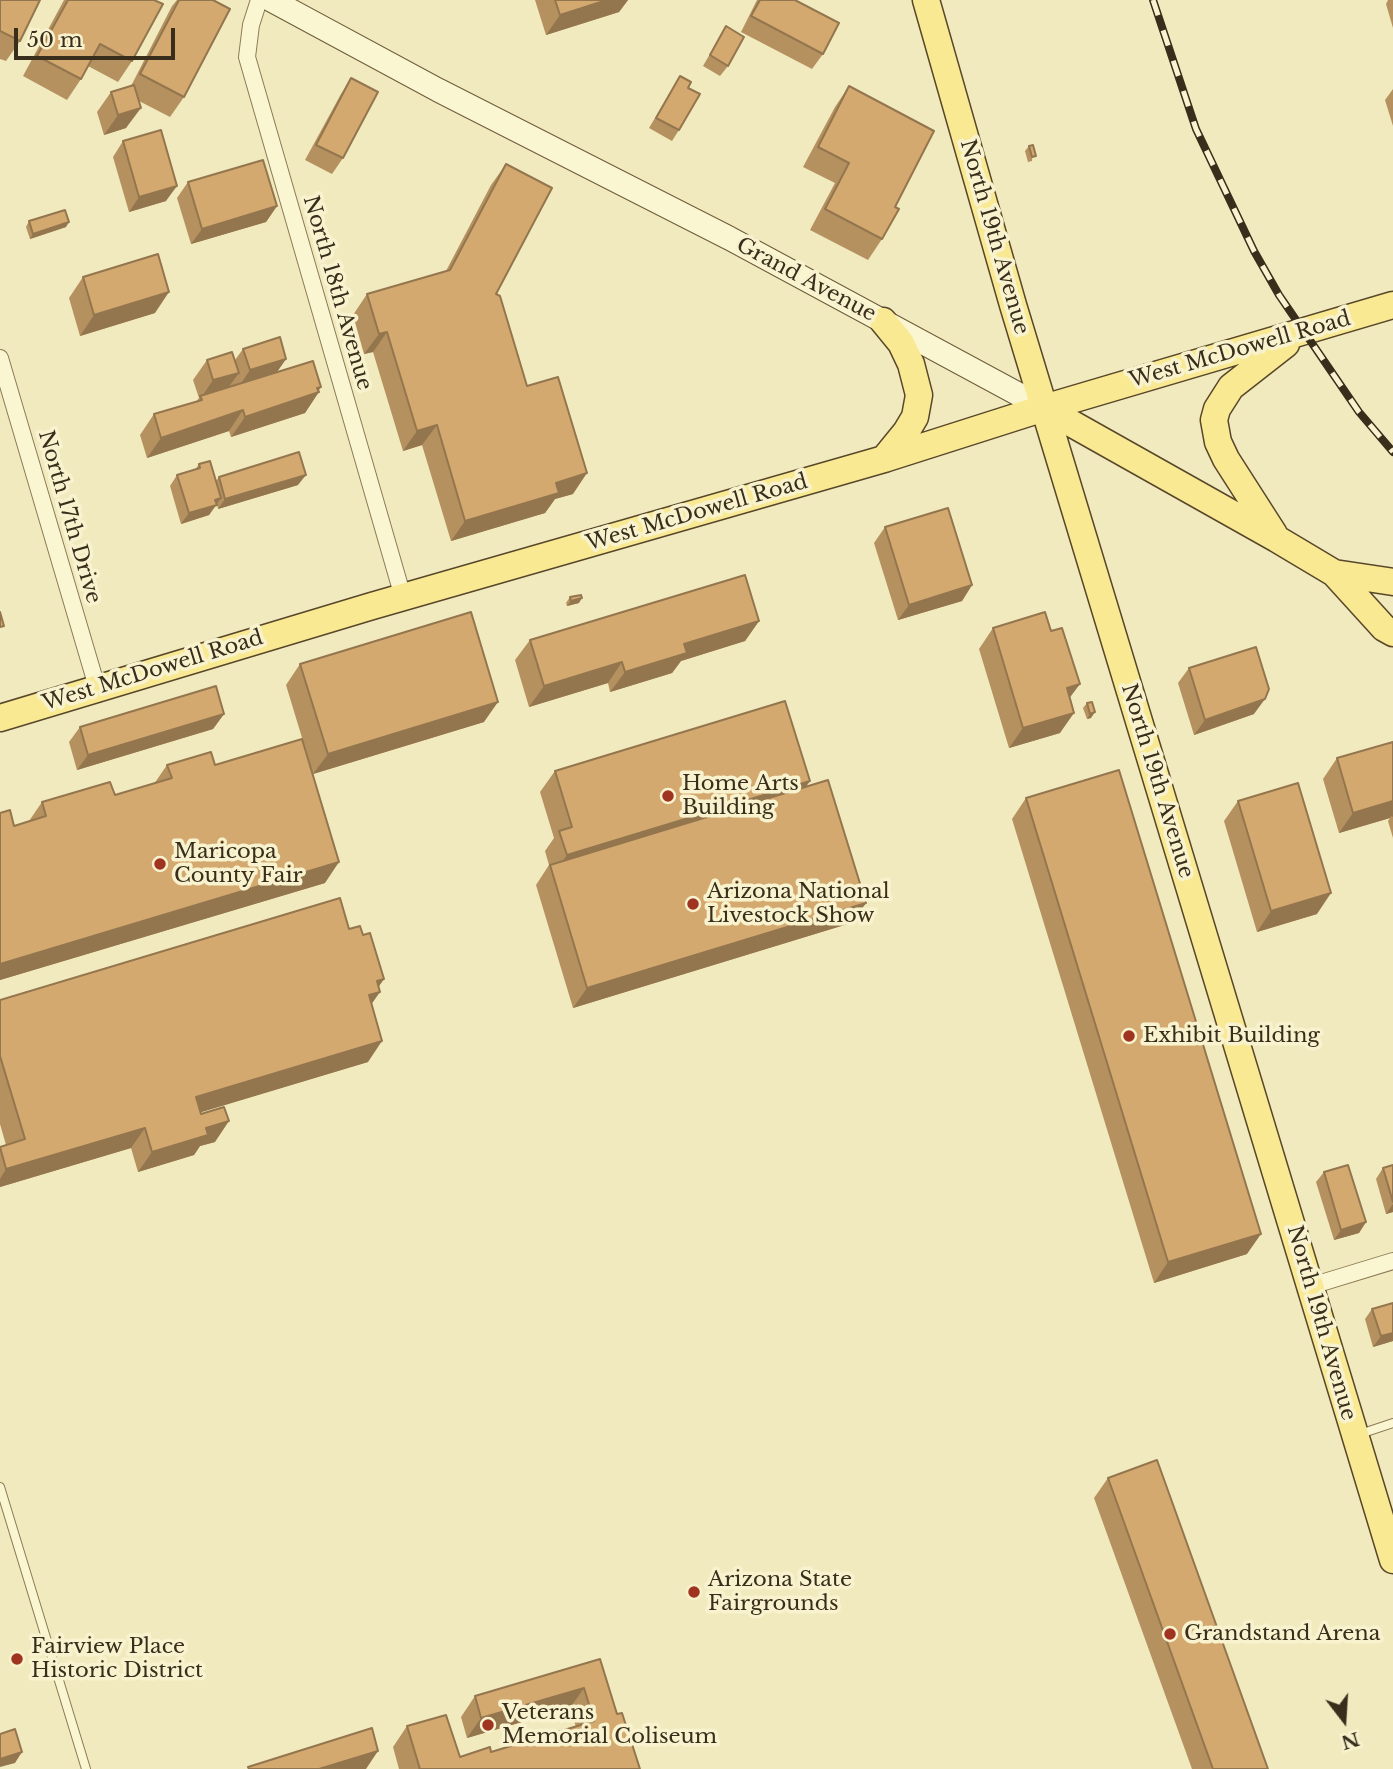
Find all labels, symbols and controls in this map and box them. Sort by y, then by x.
scale bar [18,14,178,58]
text: 50 m [27,27,82,53]
street label: North 19th Avenue [954,137,1034,337]
street label: North 18th Avenue [297,193,377,393]
street label: Grand Avenue [732,233,880,327]
street label: West McDowell Road [1126,306,1354,394]
street label: North 17th Drive [32,428,106,606]
street label: West McDowell Road [583,469,811,557]
street label: West McDowell Road [40,625,266,717]
street label: North 19th Avenue [1115,681,1199,881]
place label: Home Arts Building [682,771,799,821]
marker: Home Arts Building [660,788,676,804]
place label: Maricopa County Fair [174,839,303,889]
marker: Maricopa County Fair [152,856,168,872]
place label: Arizona National Livestock Show [707,879,890,929]
marker: Arizona National Livestock Show [685,896,701,912]
place label: Exhibit Building [1143,1023,1320,1049]
marker: Exhibit Building [1121,1028,1137,1044]
street label: North 19th Avenue [1281,1223,1361,1423]
place label: Arizona State Fairgrounds [708,1567,852,1617]
marker: Arizona State Fairgrounds [686,1584,702,1600]
place label: Grandstand Arena [1184,1621,1380,1647]
marker: Grandstand Arena [1162,1626,1178,1642]
place label: Fairview Place Historic District [31,1634,203,1684]
marker: Fairview Place Historic District [9,1651,25,1667]
north arrow [1309,1685,1379,1755]
place label: Veterans Memorial Coliseum [502,1700,717,1750]
marker: Veterans Memorial Coliseum [480,1717,496,1733]
text: N [1338,1727,1362,1754]

